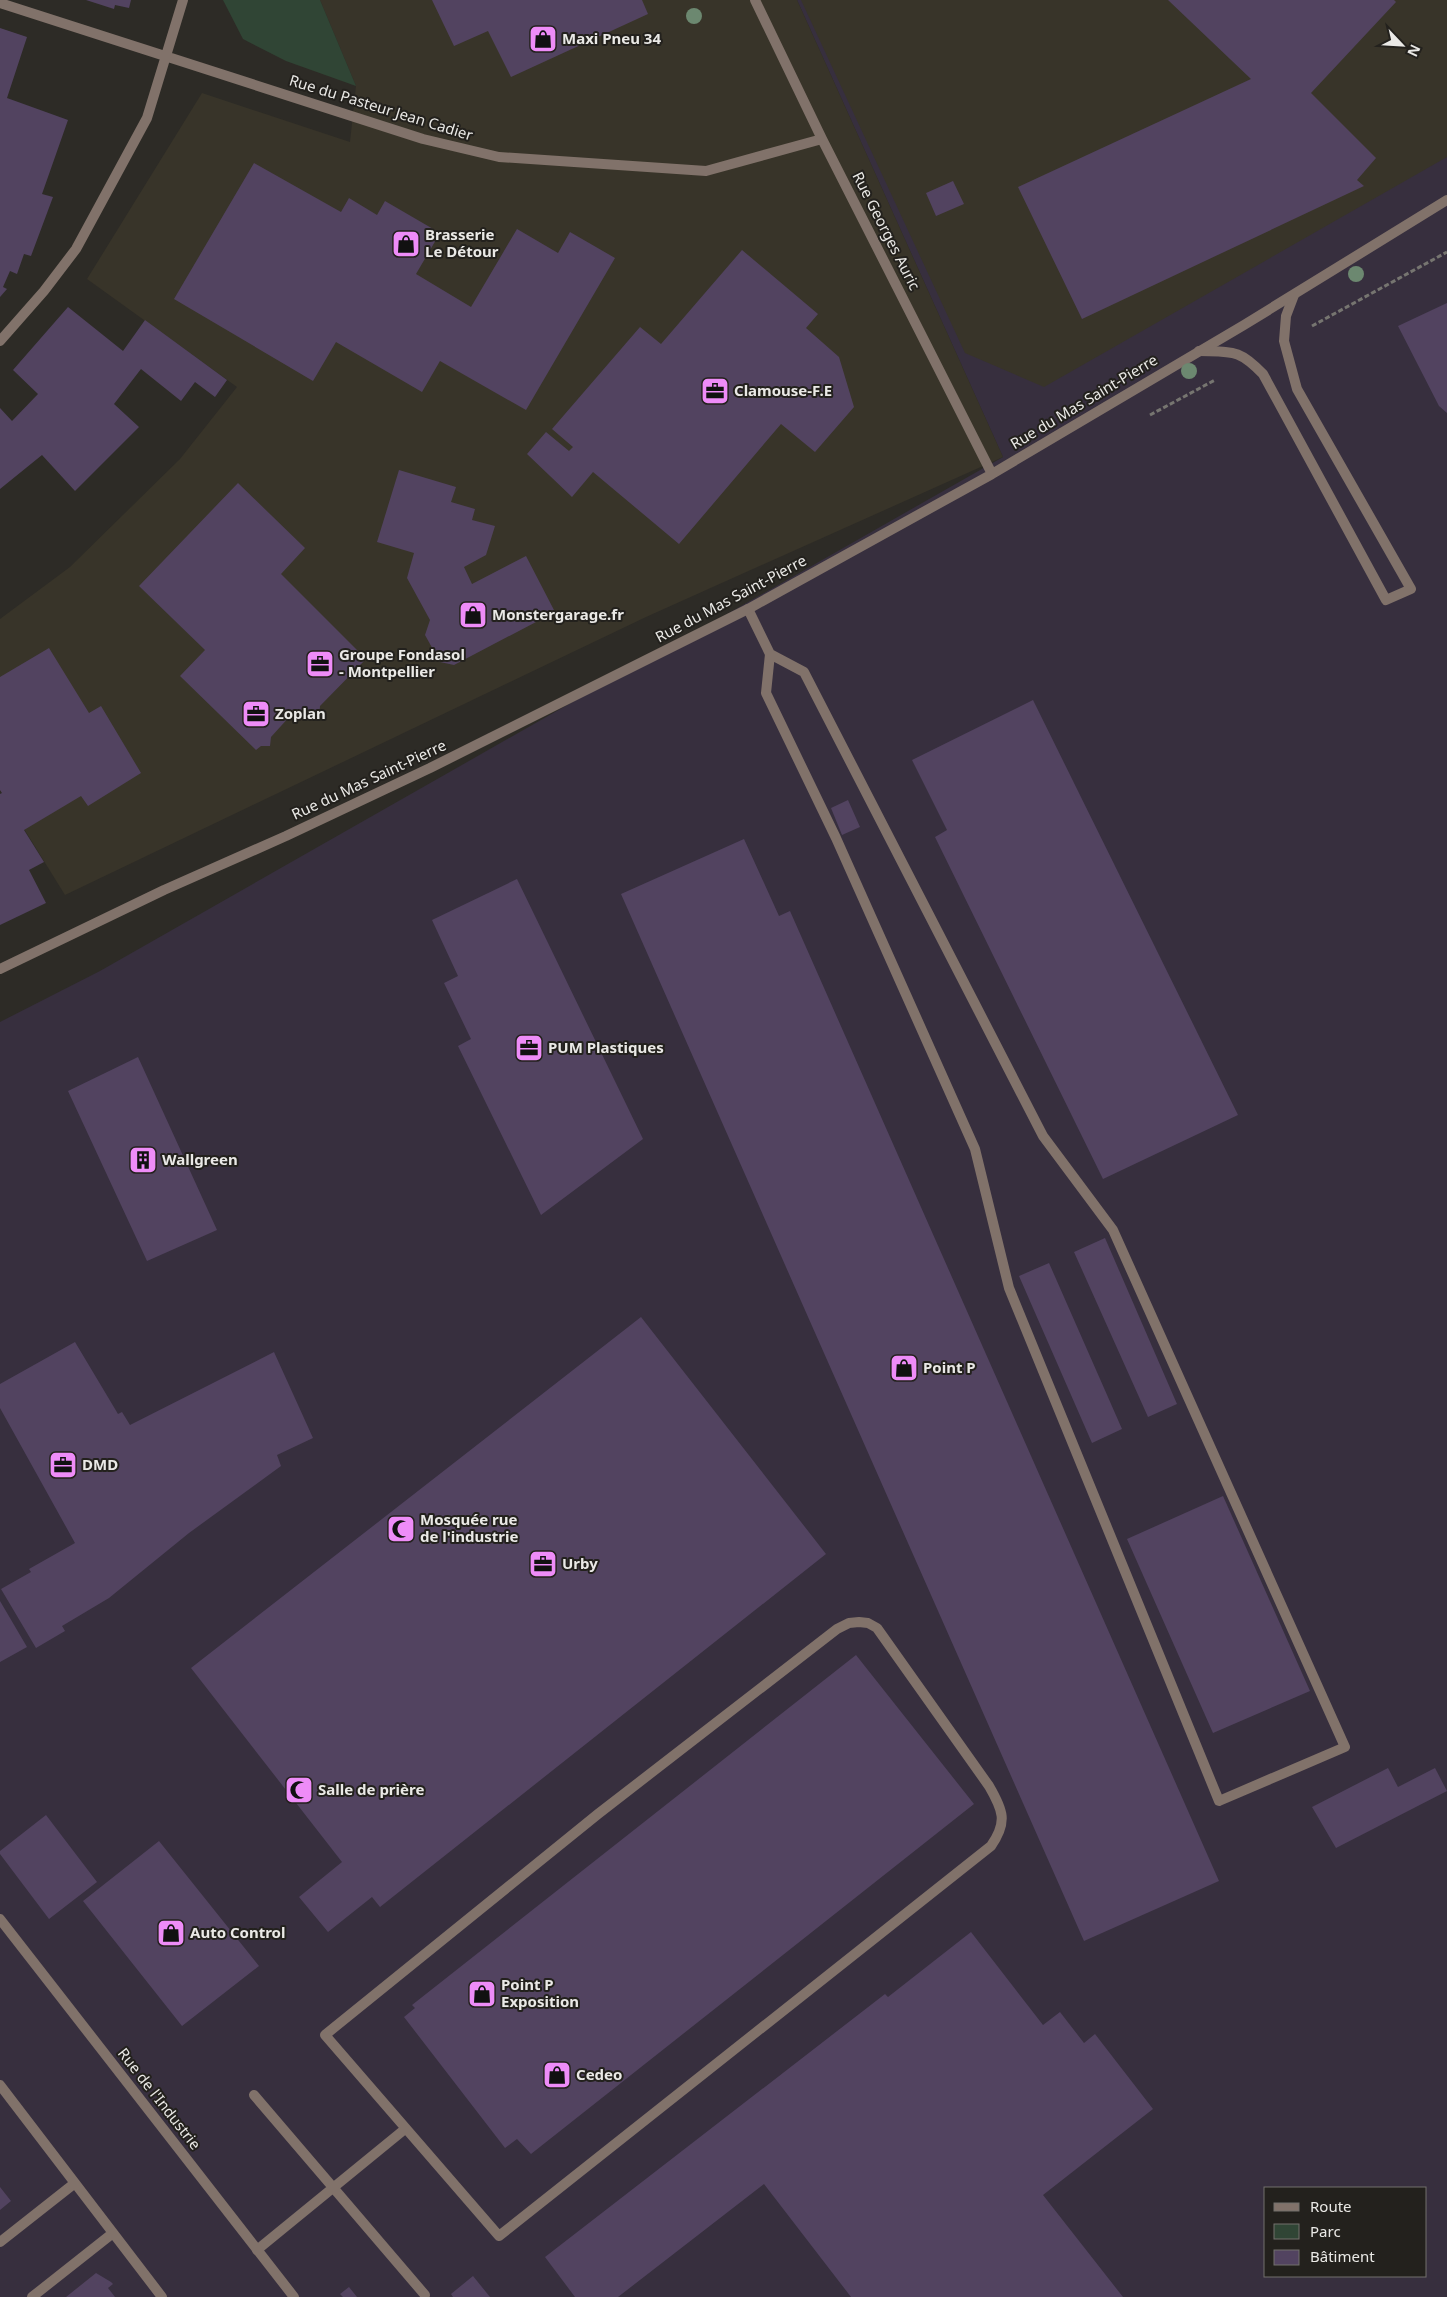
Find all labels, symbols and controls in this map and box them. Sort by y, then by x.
north arrow [1377,20,1427,70]
shop icon: Maxi Pneu 34 [528,24,558,54]
place label: Maxi Pneu 34 [562,28,661,48]
text: N [1403,42,1425,60]
street label: Rue du Pasteur Jean Cadier [287,70,476,145]
street label: Rue Georges Auric [848,168,925,293]
place label: Brasserie Le Détour [425,224,499,261]
shop icon: Brasserie Le Détour [391,229,421,259]
street label: Rue du Mas Saint-Pierre [1006,349,1161,453]
office icon: Clamouse-F.E [700,376,730,406]
place label: Clamouse-F.E [734,380,832,400]
street label: Rue du Mas Saint-Pierre [651,550,810,646]
shop icon: Monstergarage.fr [458,600,488,630]
place label: Monstergarage.fr [492,604,624,624]
place label: Groupe Fondasol - Montpellier [339,644,465,681]
office icon: Groupe Fondasol - Montpellier [305,649,335,679]
office icon: Zoplan [241,699,271,729]
place label: Zoplan [275,703,326,723]
street label: Rue du Mas Saint-Pierre [288,734,449,824]
office icon: PUM Plastiques [514,1033,544,1063]
place label: PUM Plastiques [548,1037,664,1057]
building icon: Wallgreen [128,1145,158,1175]
place label: Wallgreen [162,1149,238,1169]
shop icon: Point P [889,1353,919,1383]
place label: Point P [923,1357,976,1377]
office icon: DMD [48,1450,78,1480]
place label: DMD [82,1454,118,1474]
place label: Mosquée rue de l'industrie [420,1509,518,1546]
mosque icon: Mosquée rue de l'industrie [386,1514,416,1544]
office icon: Urby [528,1549,558,1579]
place label: Urby [562,1553,598,1573]
mosque icon: Salle de prière [284,1775,314,1805]
place label: Salle de prière [318,1779,424,1799]
shop icon: Auto Control [156,1918,186,1948]
place label: Auto Control [190,1922,285,1942]
place label: Point P Exposition [501,1974,579,2011]
shop icon: Point P Exposition [467,1979,497,2009]
street label: Rue de l'Industrie [114,2043,206,2153]
shop icon: Cedeo [542,2060,572,2090]
place label: Cedeo [576,2064,622,2084]
legend [1264,2187,1427,2277]
text: Route [1310,2196,1352,2216]
text: Parc [1310,2221,1341,2241]
text: Bâtiment [1310,2246,1375,2266]

